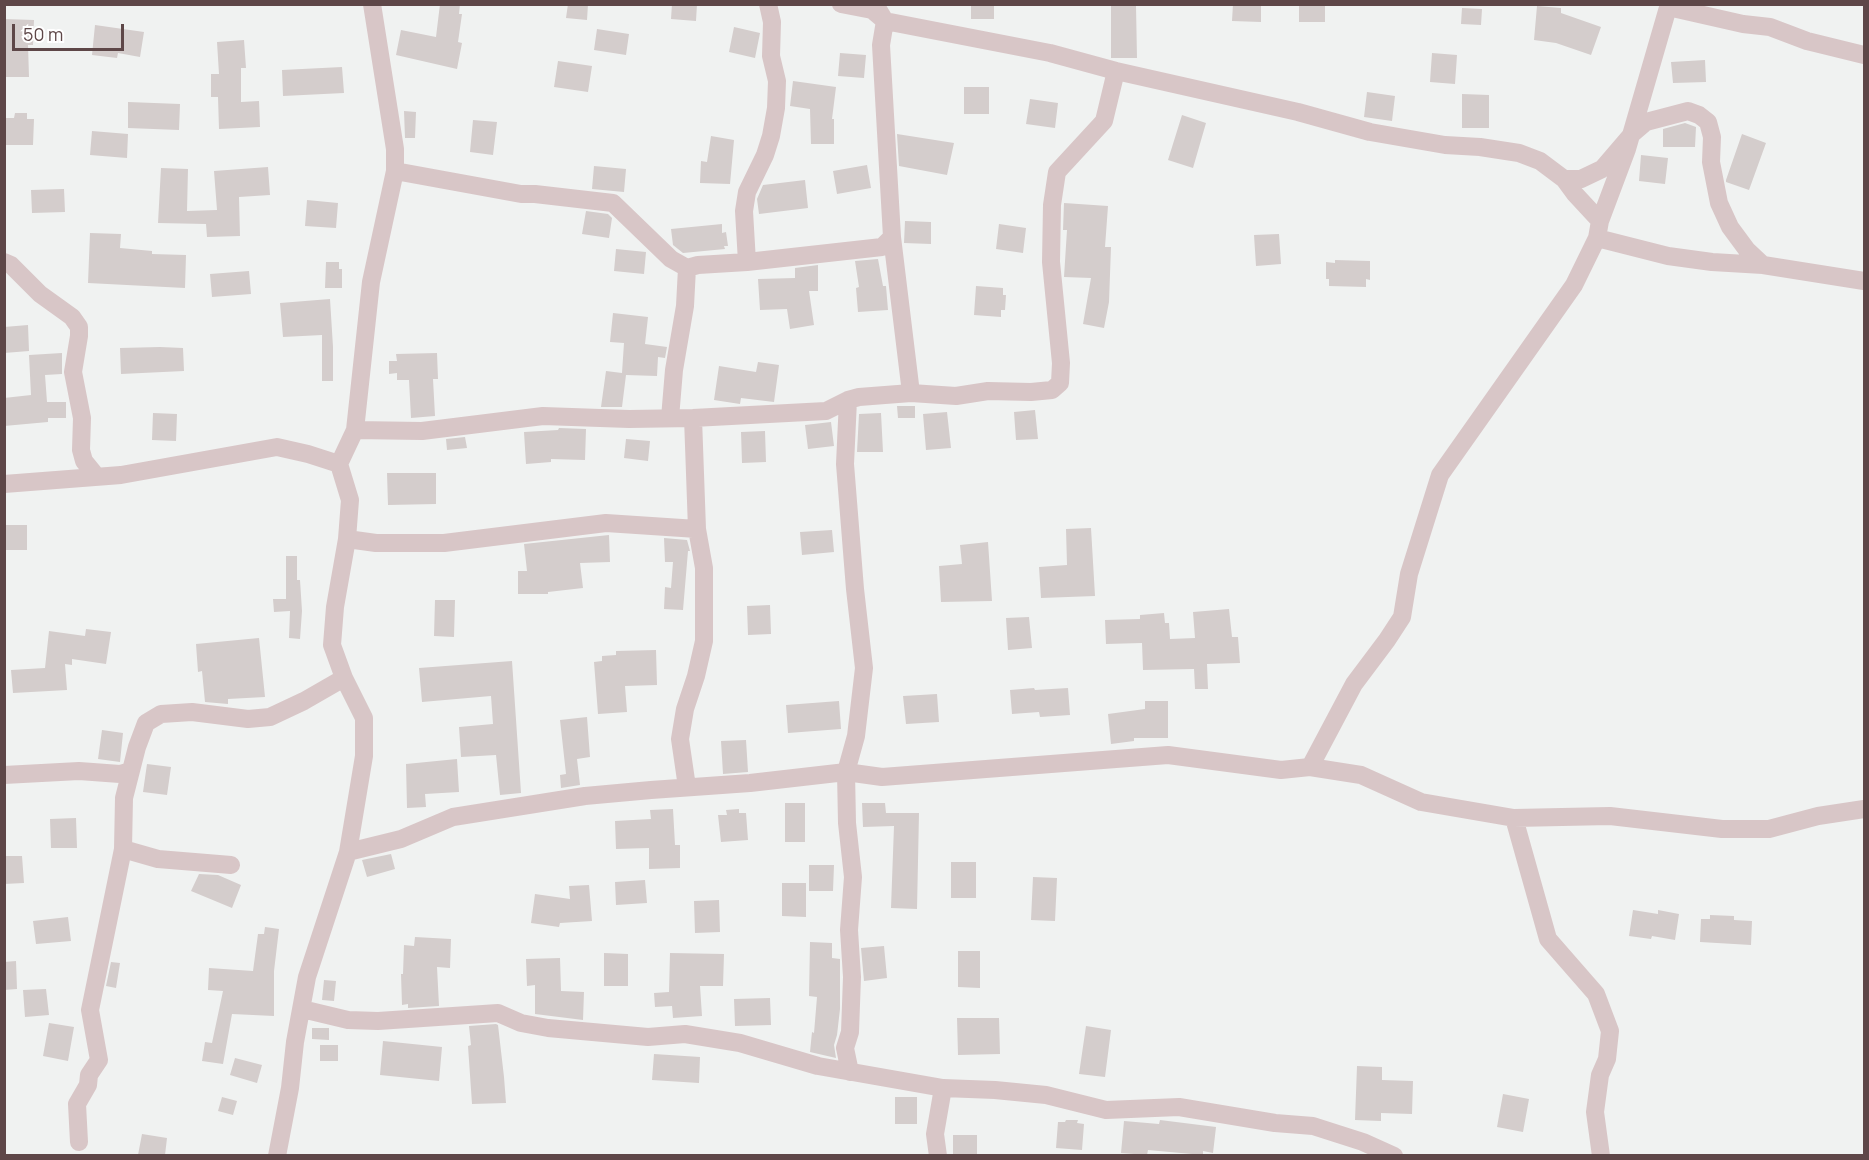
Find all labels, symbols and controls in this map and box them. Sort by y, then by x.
scale bar [15,12,128,50]
text: 50 m [23,22,63,46]

